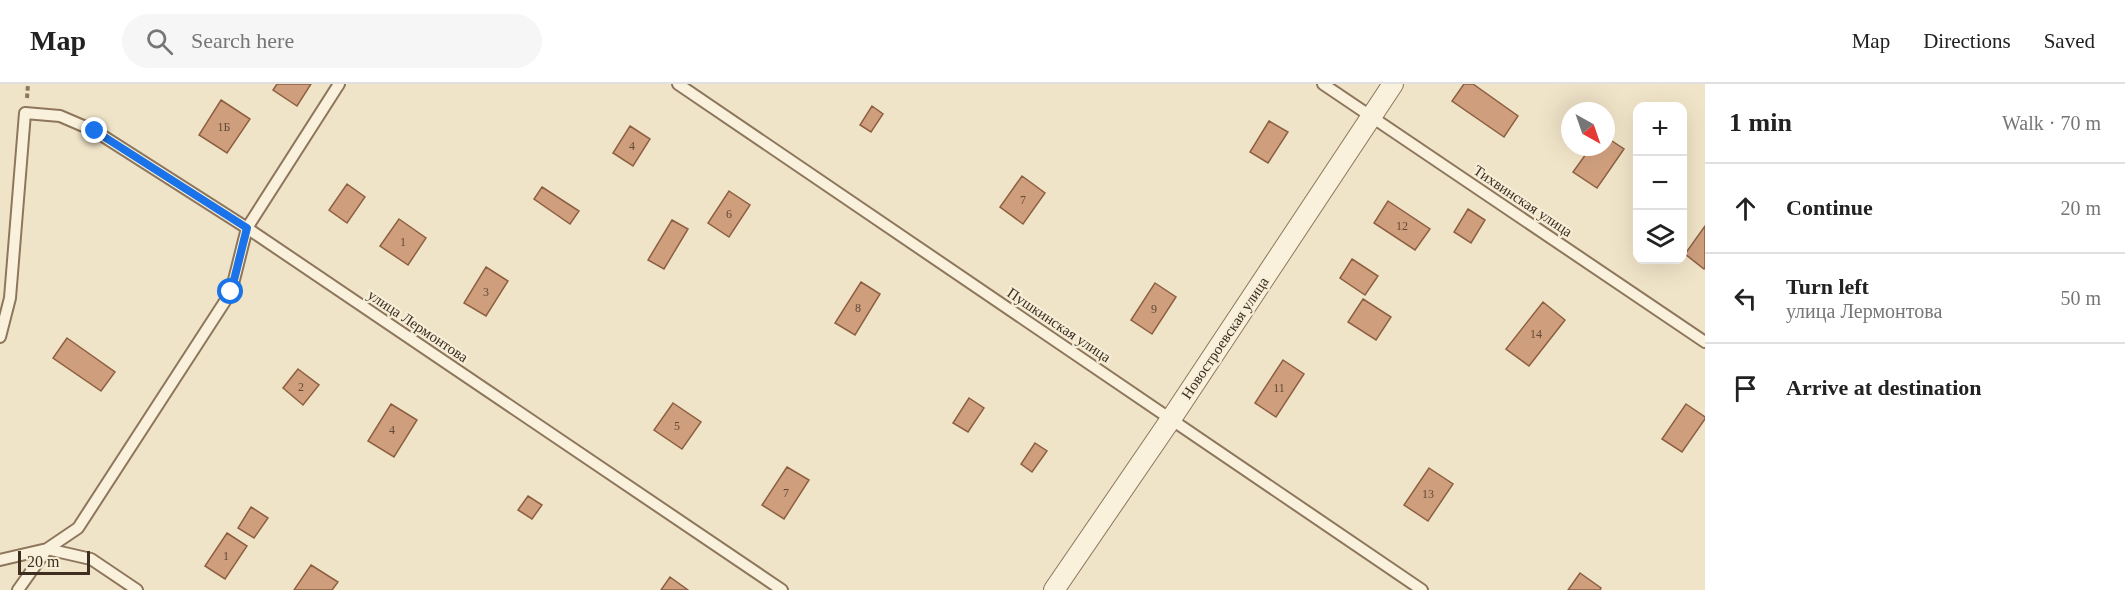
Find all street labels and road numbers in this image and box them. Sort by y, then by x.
street label: Тихвинская улица [1471,162,1576,240]
street label: Новостроевская улица [1178,274,1272,402]
street label: Пушкинская улица [1004,284,1114,366]
street label: улица Лермонтова [365,287,471,366]

